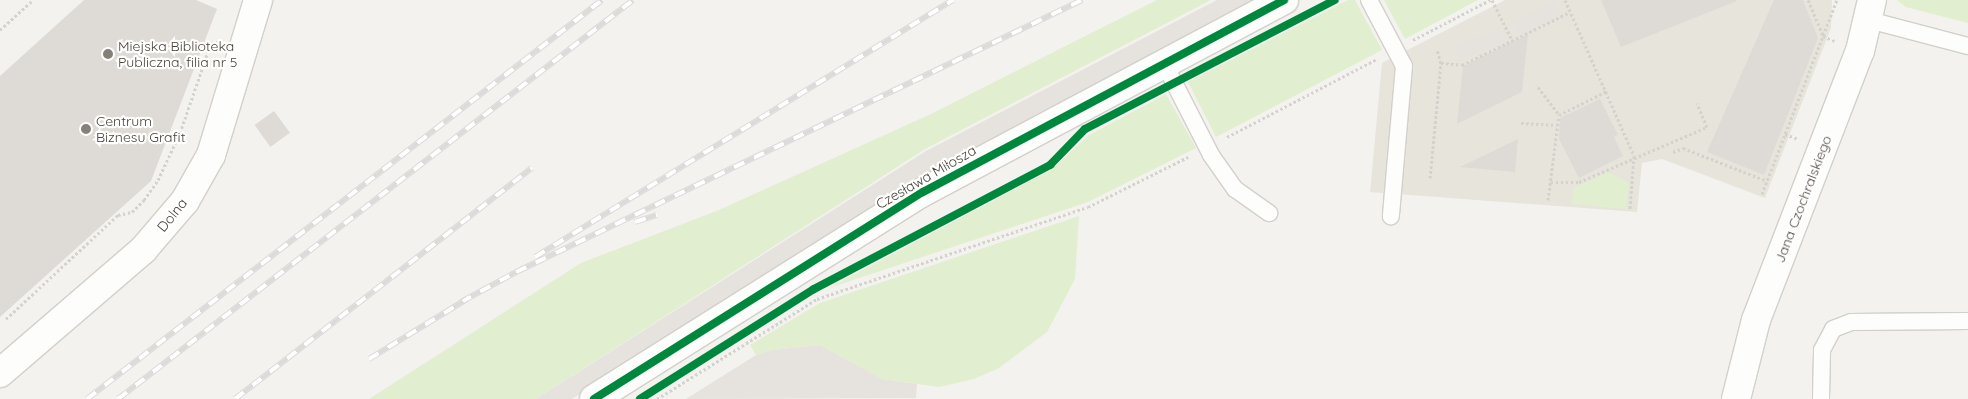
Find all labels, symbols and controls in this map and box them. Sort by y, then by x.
place label: Miejska Biblioteka Publiczna, filia nr 5 [118,38,237,70]
marker: Miejska Biblioteka Publiczna, filia nr 5 [102,48,114,60]
place label: Centrum Biznesu Grafit [96,113,185,146]
marker: Centrum Biznesu Grafit [80,123,92,135]
street label: Jana Czochralskiego [1771,133,1835,265]
street label: Czesława Miłosza [873,142,979,212]
street label: Dolna [153,195,191,235]

